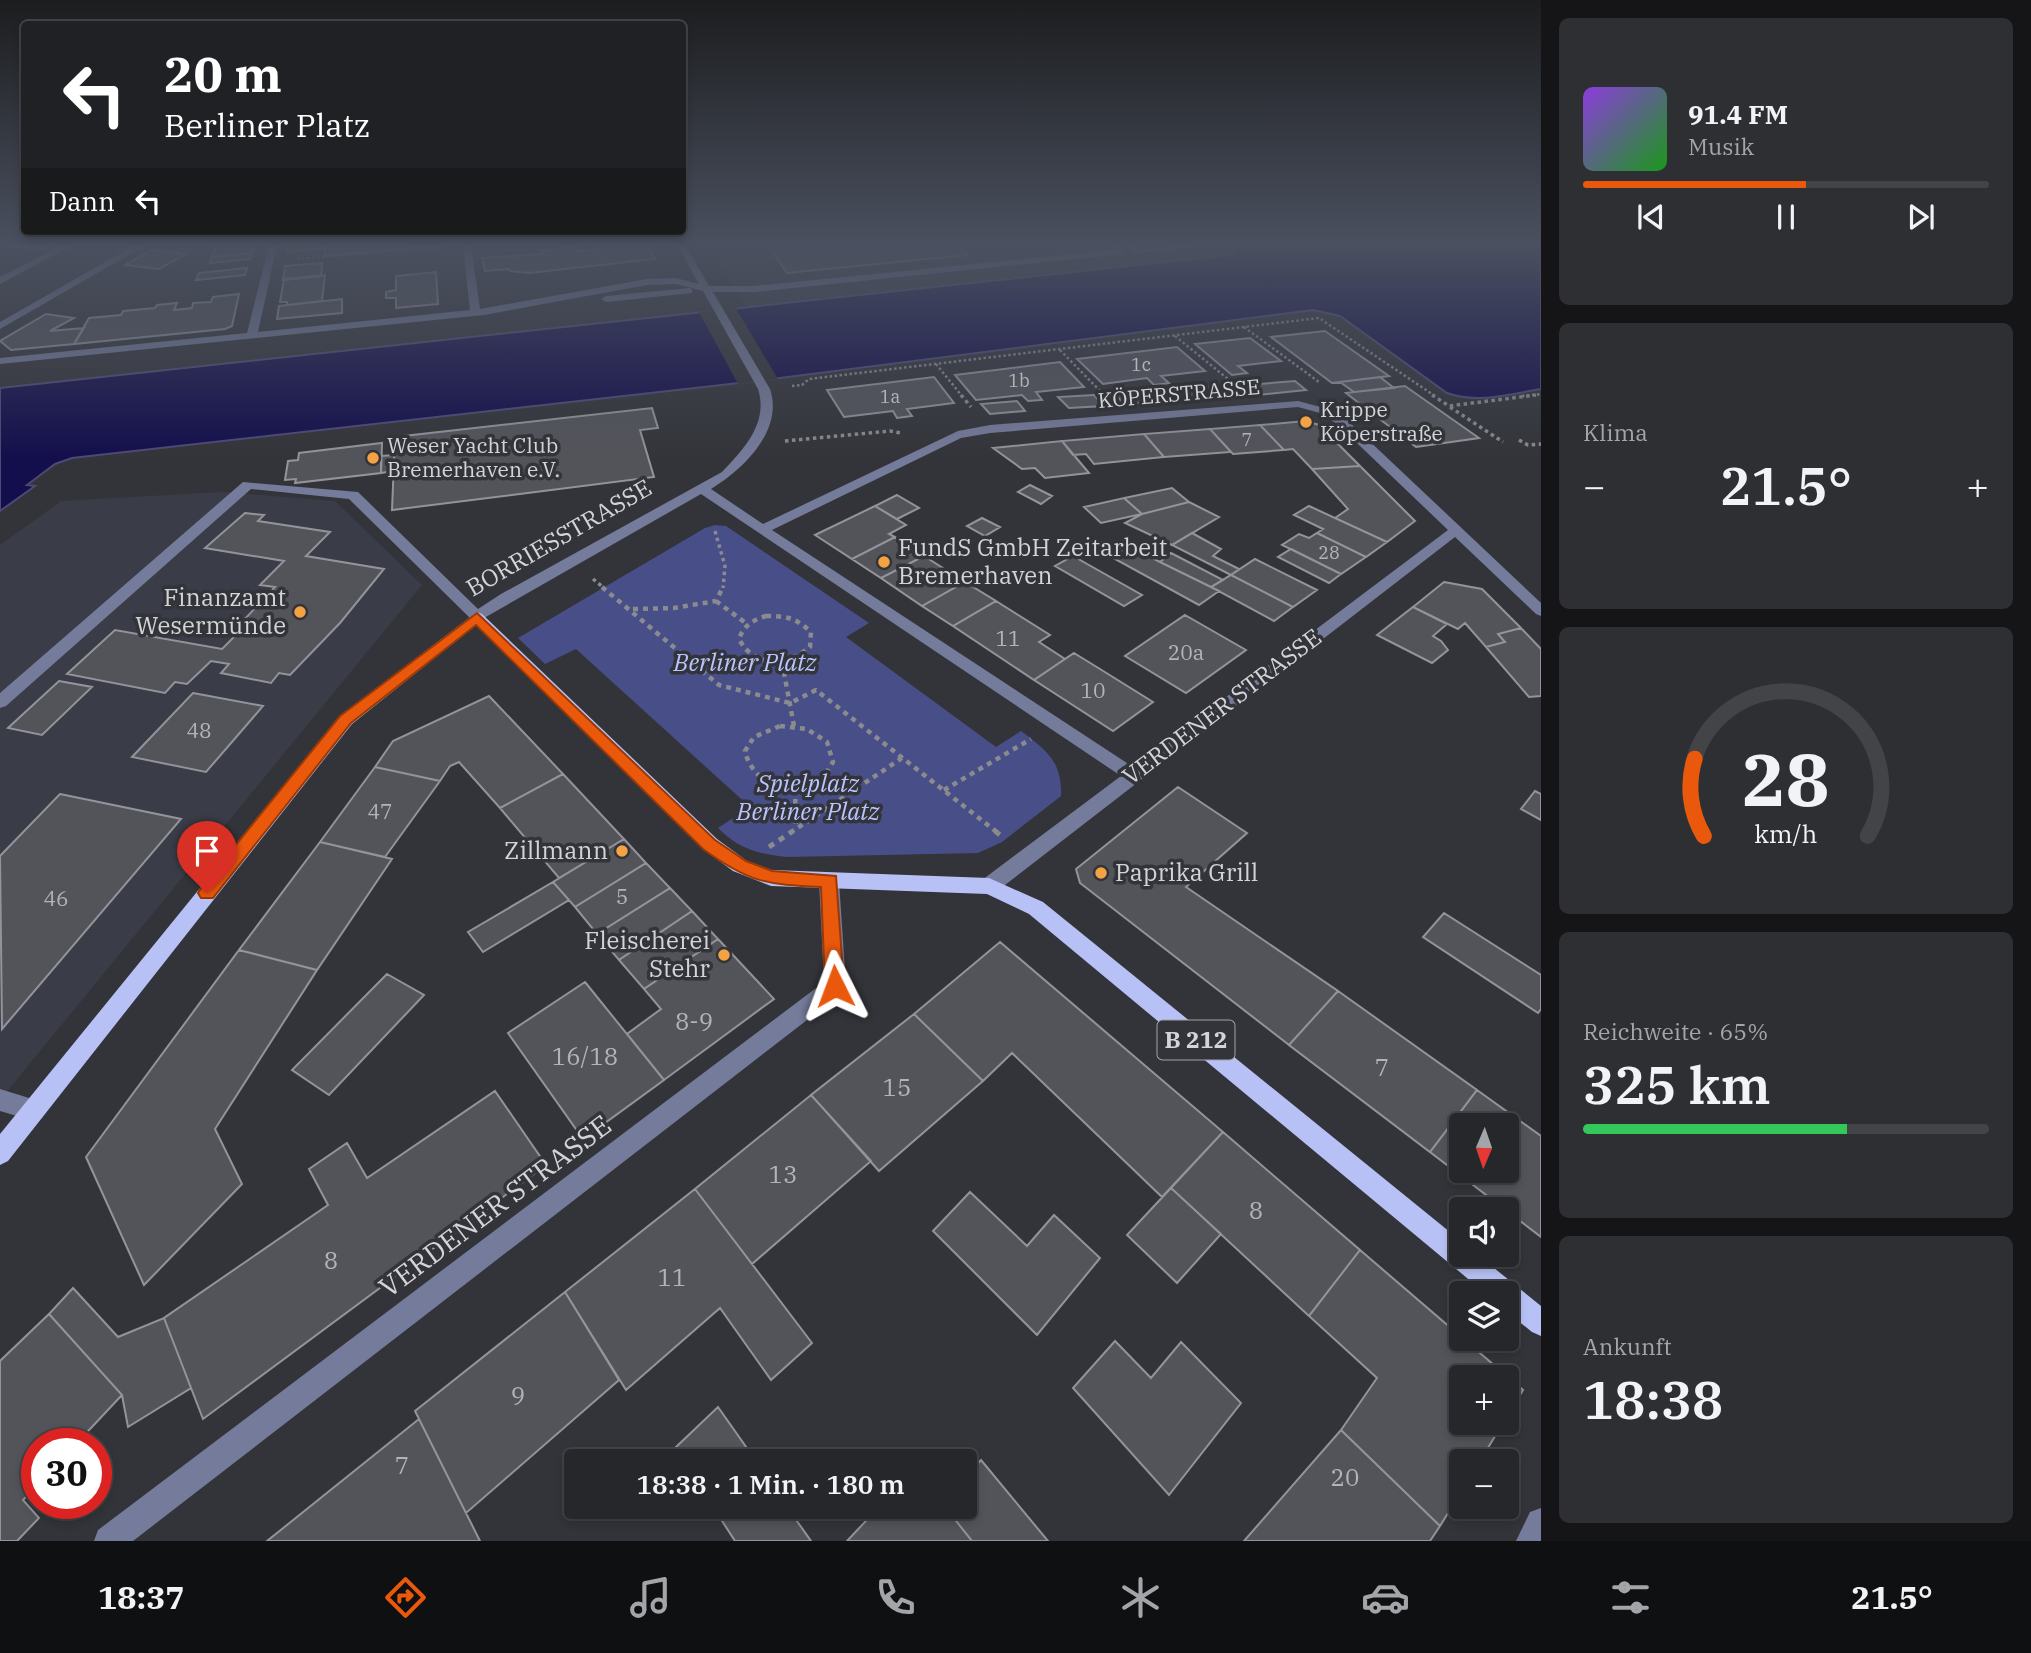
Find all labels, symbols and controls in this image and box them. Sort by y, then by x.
text: 20 m [164,42,282,105]
icon: left [49,49,140,140]
text: 91.4 FM [1688,97,1788,131]
text: Berliner Platz [164,104,370,146]
text: Musik [1688,131,1754,161]
icon: left [129,182,167,220]
text: Dann [49,184,115,218]
icon: previous [1632,198,1670,236]
icon: pause [1767,198,1805,236]
icon: next [1902,198,1940,236]
house number: 1c [1131,353,1151,376]
house number: 1b [1008,369,1030,392]
street label: KÖPERSTRASSE [1097,372,1261,414]
house number: 1a [880,385,900,408]
place label: Krippe Köperstraße [1320,395,1443,447]
marker: Krippe Köperstraße [1298,414,1314,430]
text: Klima [1583,417,1648,447]
house number: 7 [1242,428,1252,451]
place label: Weser Yacht Club Bremerhaven e.V. [387,431,560,483]
marker: Weser Yacht Club Bremerhaven e.V. [365,450,381,466]
text: 21.5° [1720,452,1852,519]
text: − [1583,461,1606,510]
text: + [1966,461,1989,510]
street label: BORRIESSTRASSE [460,471,657,603]
place label: FundS GmbH Zeitarbeit Bremerhaven [898,531,1167,591]
house number: 28 [1318,541,1340,564]
marker: FundS GmbH Zeitarbeit Bremerhaven [876,554,892,570]
place label: Finanzamt Wesermünde [135,581,286,641]
marker: Finanzamt Wesermünde [292,604,308,620]
street label: VERDENER STRASSE [1115,621,1327,792]
house number: 11 [995,624,1021,652]
house number: 20a [1168,638,1204,666]
park label: Berliner Platz [673,646,817,678]
house number: 10 [1080,676,1106,704]
house number: 48 [186,716,212,744]
text: 28 [1742,732,1830,827]
park label: Spielplatz Berliner Platz [736,767,880,827]
house number: 47 [367,797,393,825]
text: km/h [1754,817,1818,850]
pin [177,821,237,893]
icon: arrive [188,832,226,870]
place label: Zillmann [504,834,608,866]
marker: Zillmann [614,843,630,859]
place label: Paprika Grill [1115,856,1258,888]
marker: Paprika Grill [1093,865,1109,881]
house number: 5 [616,882,628,910]
house number: 46 [43,884,69,912]
place label: Fleischerei Stehr [584,924,710,984]
marker: Fleischerei Stehr [716,947,732,963]
position arrow [798,949,872,1023]
house number: 8-9 [675,1005,713,1037]
text: Reichweite · 65% [1583,1016,1768,1046]
road number: B 212 [1158,1021,1234,1060]
house number: 16/18 [552,1040,618,1072]
house number: 7 [1375,1051,1389,1083]
text: 325 km [1583,1051,1771,1118]
house number: 15 [883,1071,911,1103]
street label: VERDENER STRASSE [371,1106,618,1305]
north arrow [1449,1113,1519,1183]
map controls [1449,1113,1519,1519]
house number: 13 [769,1158,797,1190]
house number: 8 [1249,1194,1263,1226]
button: sound [1449,1197,1519,1267]
house number: 8 [324,1244,338,1276]
house number: 11 [658,1261,686,1293]
button: layers [1449,1281,1519,1351]
text: Ankunft [1583,1331,1672,1361]
button: + [1449,1365,1519,1435]
text: 18:38 [1583,1366,1723,1433]
house number: 9 [511,1379,525,1411]
speed limit sign: 30 [21,1428,112,1519]
house number: 7 [395,1449,409,1481]
button: − [1449,1449,1519,1519]
house number: 20 [1331,1461,1359,1493]
text: 18:38 · 1 Min. · 180 m [637,1467,904,1501]
icon: directions [381,1573,430,1622]
icon: music [626,1573,675,1622]
icon: phone [871,1573,920,1622]
icon: climate [1116,1573,1165,1622]
icon: car [1361,1573,1410,1622]
icon: filters [1606,1573,1655,1622]
text: 18:37 [98,1576,185,1618]
text: 21.5° [1851,1576,1933,1618]

